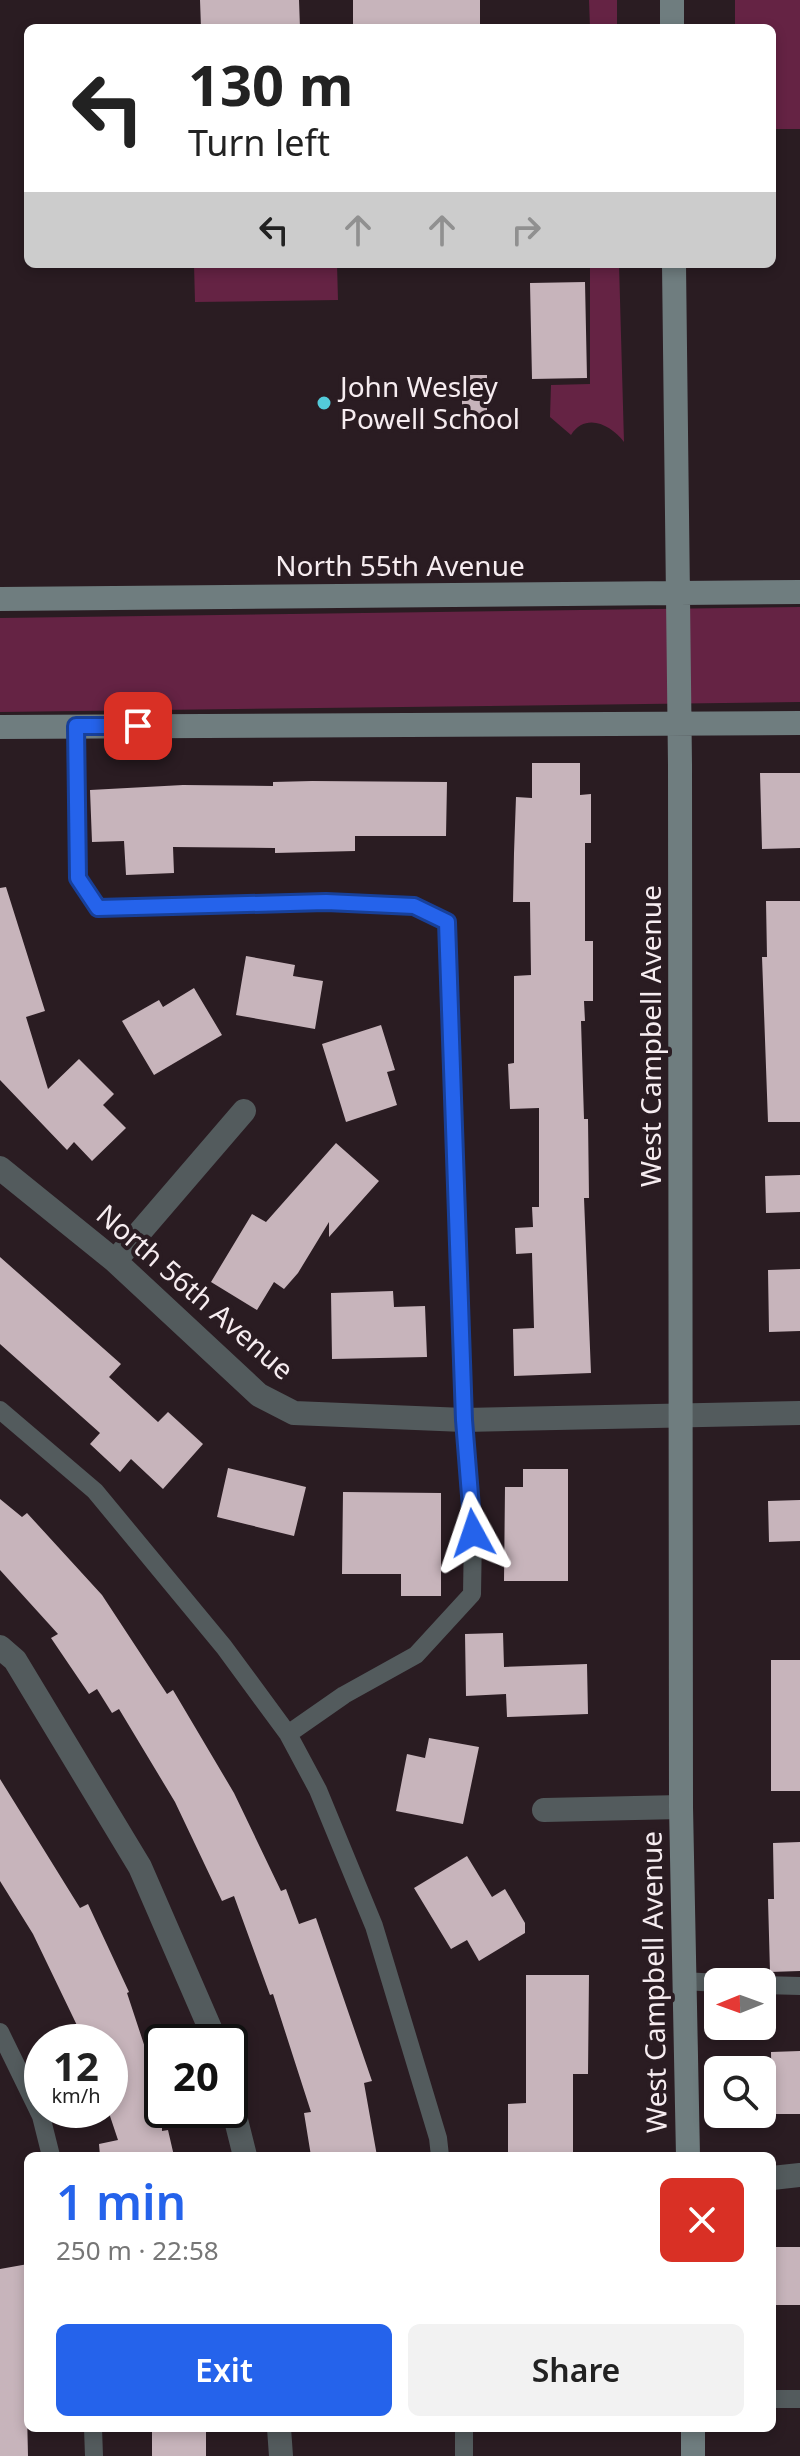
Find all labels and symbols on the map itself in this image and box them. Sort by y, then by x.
place label: John Wesley Powell School [337,367,520,437]
marker: John Wesley Powell School [315,394,333,412]
street label: North 55th Avenue [275,546,525,584]
pin [104,692,172,760]
street label: West Campbell Avenue [631,885,669,1187]
street label: North 56th Avenue [89,1195,302,1387]
position arrow [431,1491,515,1575]
street label: West Campbell Avenue [631,1831,675,2133]
north arrow [704,1968,776,2040]
speed limit sign: 20 [144,2024,248,2128]

